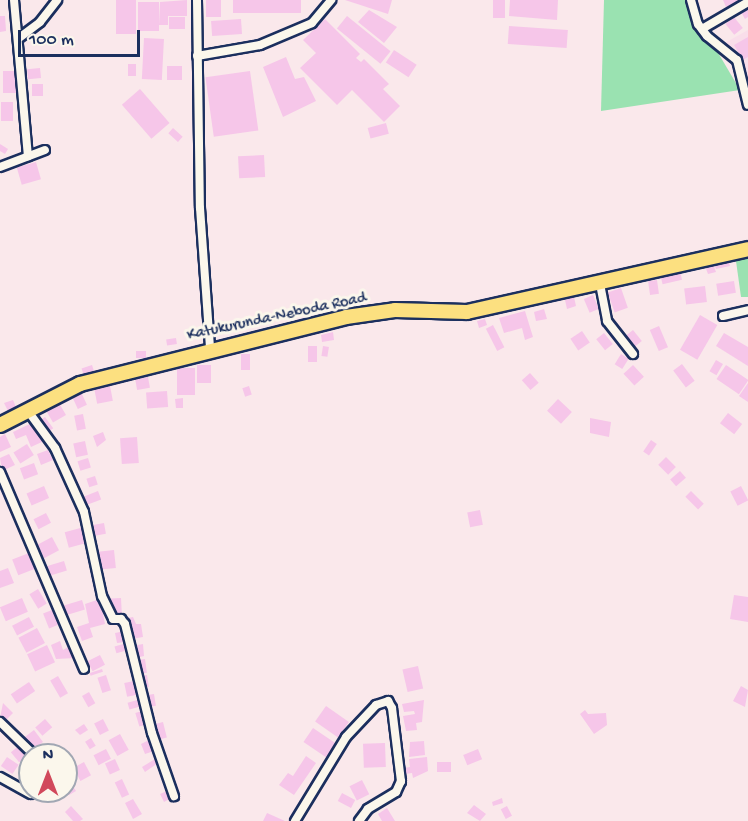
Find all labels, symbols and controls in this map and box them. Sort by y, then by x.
scale bar [21,18,142,56]
text: 100 m [29,30,74,51]
street label: Katukurunda-Neboda Road [186,290,368,346]
north arrow [18,743,78,803]
text: N [43,747,53,766]

